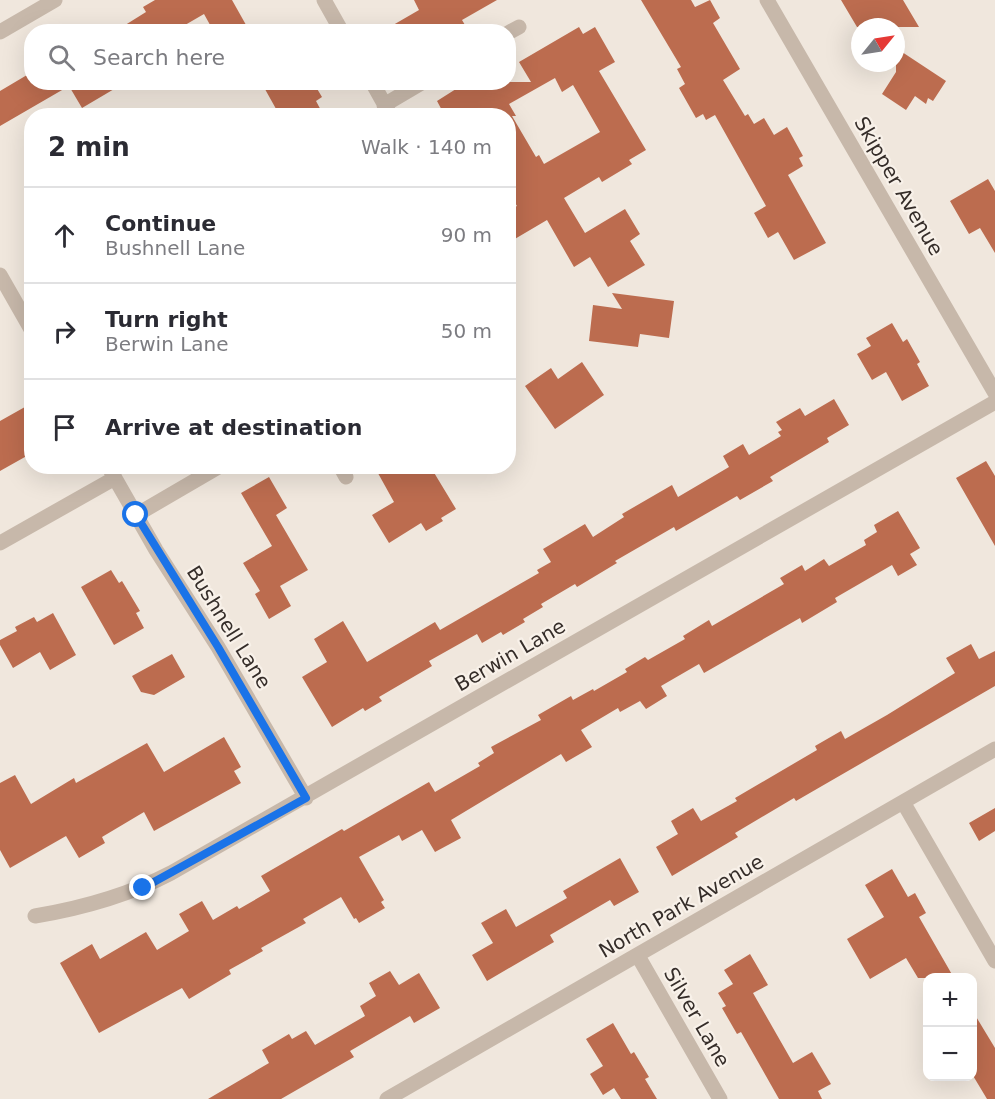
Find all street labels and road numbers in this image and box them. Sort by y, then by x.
street label: Skipper Avenue [850,112,948,260]
street label: Bushnell Lane [182,561,276,693]
street label: Berwin Lane [450,614,570,696]
street label: North Park Avenue [594,849,768,963]
street label: Silver Lane [659,963,735,1071]

